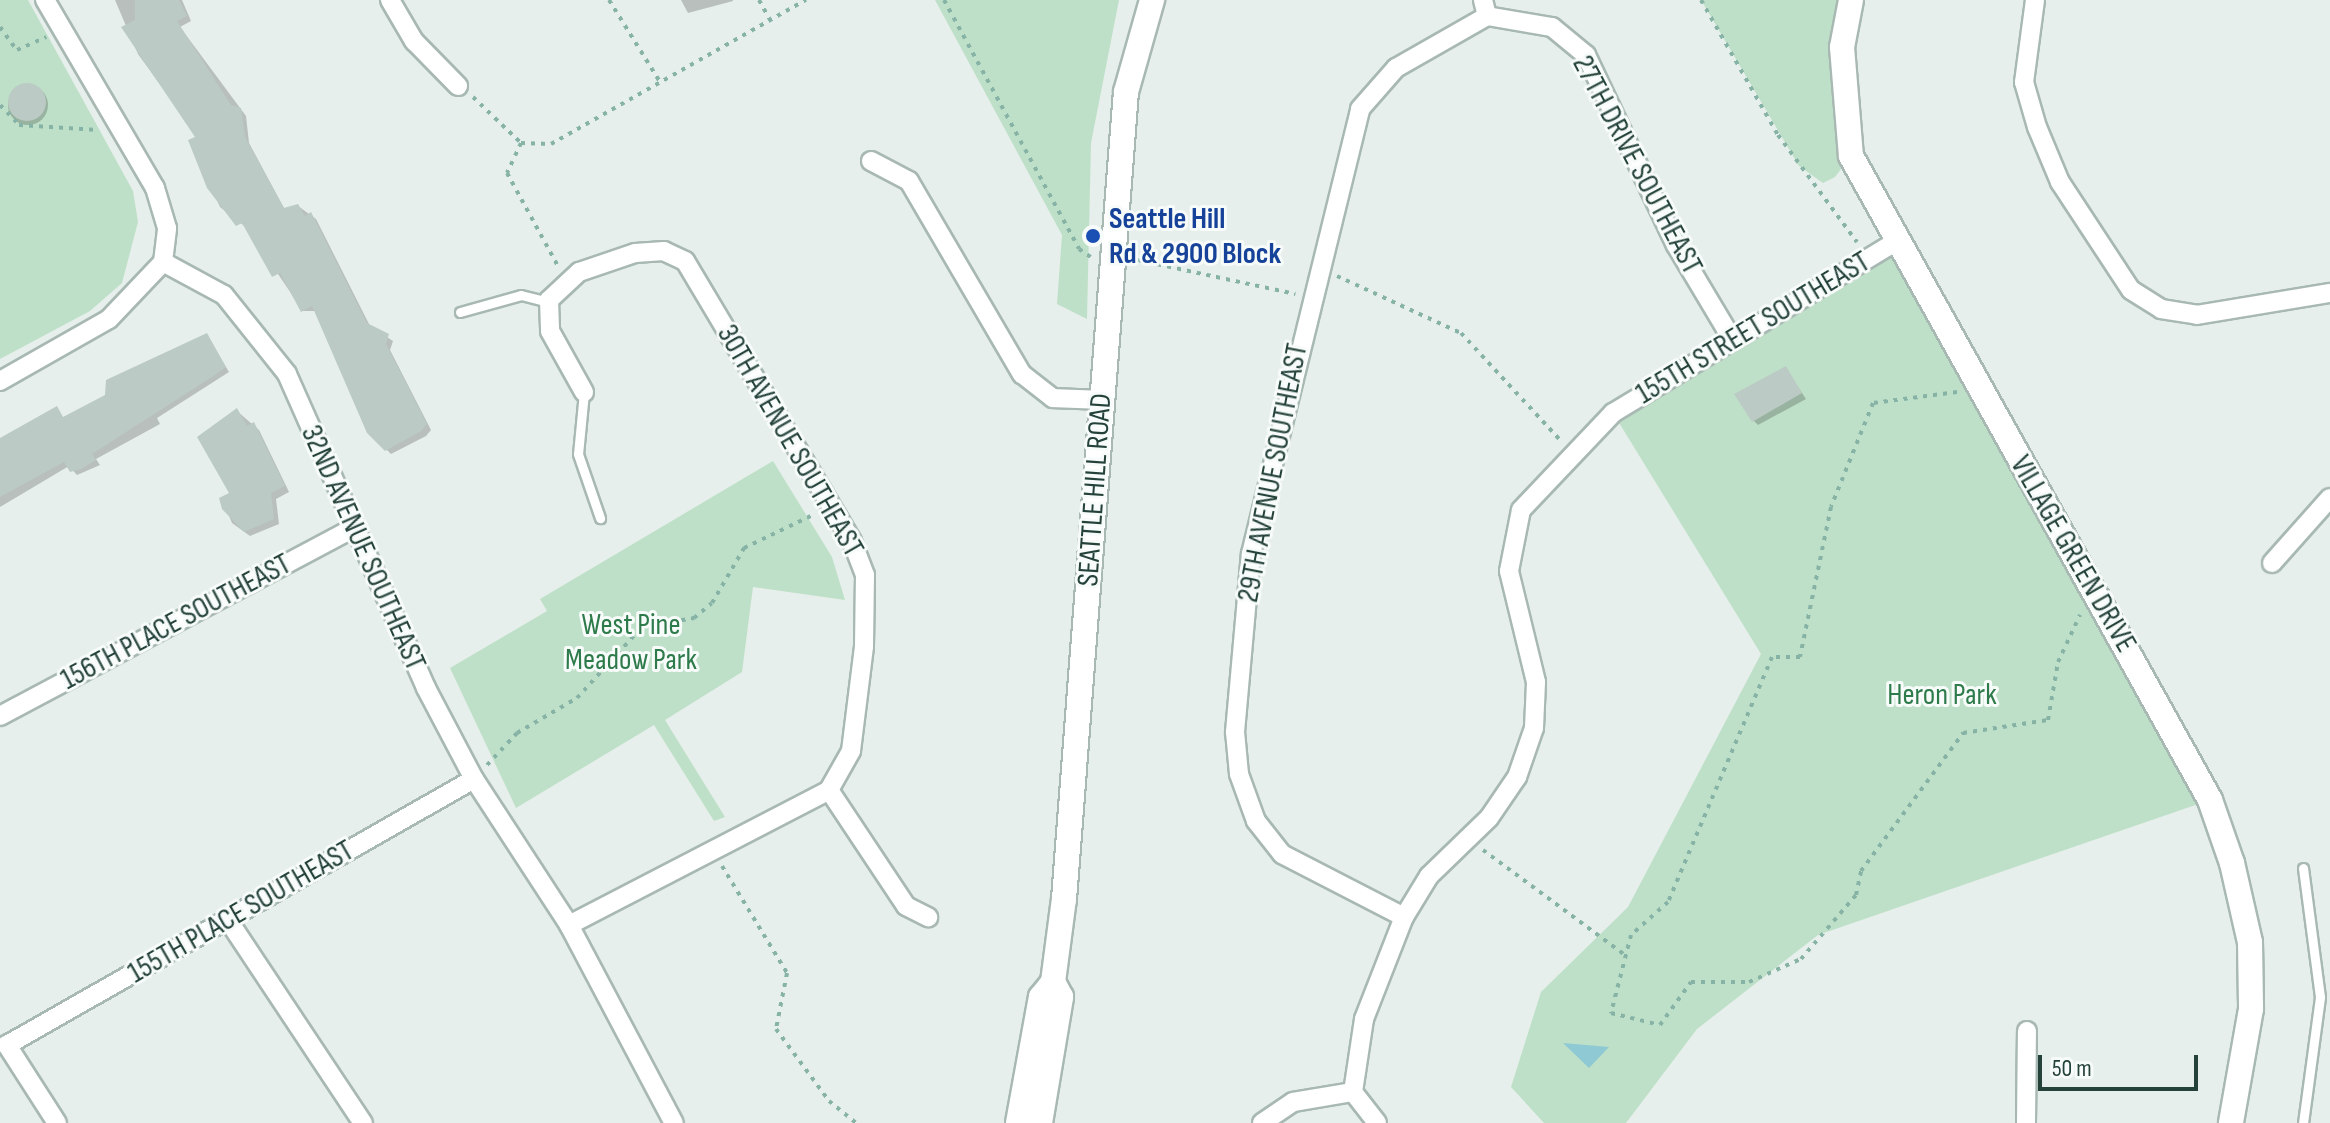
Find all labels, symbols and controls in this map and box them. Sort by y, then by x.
street label: 27TH DRIVE SOUTHEAST [1564,50,1710,280]
place label: Seattle Hill Rd & 2900 Block [1109,201,1281,272]
marker: Seattle Hill Rd & 2900 Block [1084,227,1102,245]
street label: 155TH STREET SOUTHEAST [1629,244,1877,412]
street label: 30TH AVENUE SOUTHEAST [709,319,871,563]
street label: 29TH AVENUE SOUTHEAST [1230,341,1316,605]
street label: SEATTLE HILL ROAD [1070,392,1120,588]
street label: 32ND AVENUE SOUTHEAST [293,420,433,676]
street label: VILLAGE GREEN DRIVE [2002,449,2144,659]
street label: 156TH PLACE SOUTHEAST [55,546,297,698]
park label: West Pine Meadow Park [565,607,697,678]
park label: Heron Park [1887,677,1997,713]
street label: 155TH PLACE SOUTHEAST [122,833,360,991]
scale bar [2042,1039,2202,1089]
text: 50 m [2052,1054,2092,1083]

